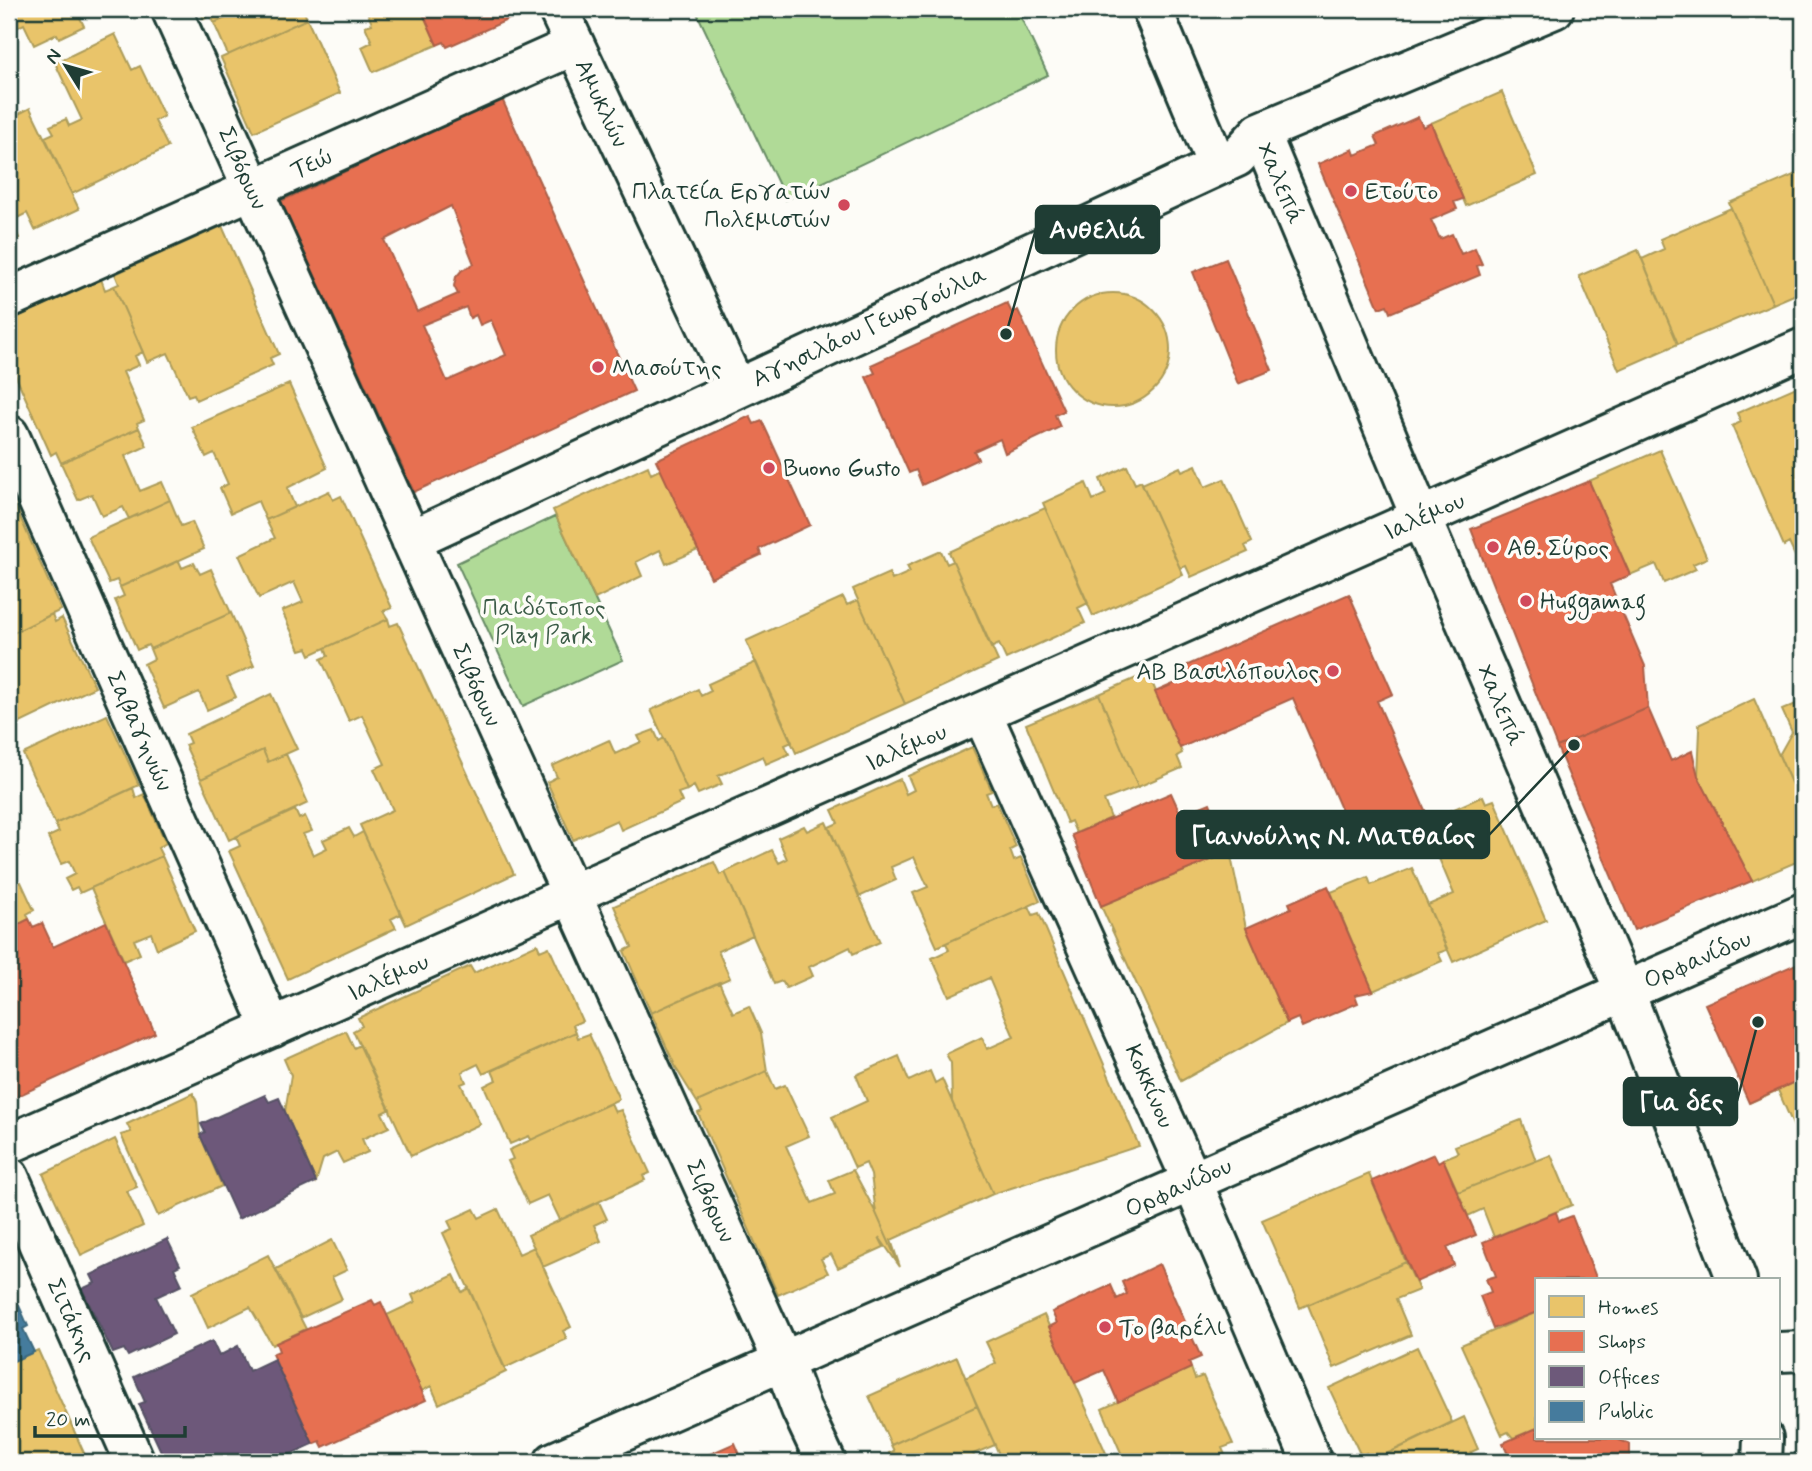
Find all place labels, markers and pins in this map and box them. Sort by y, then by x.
place label: Πλατεία Εργατών Πολεμιστών [632,177,830,236]
place label: Ετούτο [1365,177,1438,208]
marker: Ετούτο [1343,183,1359,199]
marker: Πλατεία Εργατών Πολεμιστών [836,197,852,213]
callout: Ανθελιά [1036,206,1159,253]
place label: Μασούτης [612,353,721,384]
marker: Μασούτης [590,359,606,375]
place label: Buono Gusto [783,454,901,485]
marker: Buono Gusto [761,460,777,476]
place label: Αθ. Σύρος [1507,533,1609,564]
marker: Αθ. Σύρος [1485,539,1501,555]
place label: Huggamag [1540,587,1646,621]
marker: Huggamag [1518,593,1534,609]
place label: ΑΒ Βασιλόπουλος [1136,657,1319,688]
marker: ΑΒ Βασιλόπουλος [1325,663,1341,679]
callout: Γιαννούλης Ν. Ματθαίος [1177,811,1489,858]
callout: Για δες [1624,1078,1737,1125]
place label: Το βαρέλι [1119,1312,1226,1344]
marker: Το βαρέλι [1097,1319,1113,1335]

